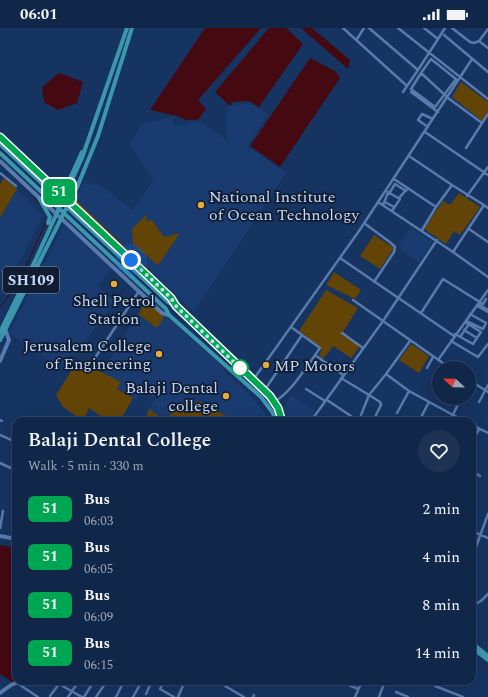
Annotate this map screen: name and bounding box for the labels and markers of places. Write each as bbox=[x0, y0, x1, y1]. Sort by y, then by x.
place label: National Institute of Ocean Technology bbox=[209, 185, 360, 227]
marker: National Institute of Ocean Technology bbox=[196, 200, 206, 210]
marker: Shell Petrol Station bbox=[109, 279, 119, 289]
place label: Shell Petrol Station bbox=[73, 289, 155, 331]
place label: Jerusalem College of Engineering bbox=[23, 334, 151, 376]
marker: Jerusalem College of Engineering bbox=[154, 349, 164, 359]
place label: MP Motors bbox=[274, 354, 355, 378]
unlabelled marker bbox=[231, 359, 249, 377]
marker: MP Motors bbox=[261, 360, 271, 370]
place label: Balaji Dental college bbox=[126, 376, 218, 418]
marker: Balaji Dental college bbox=[221, 391, 231, 401]

